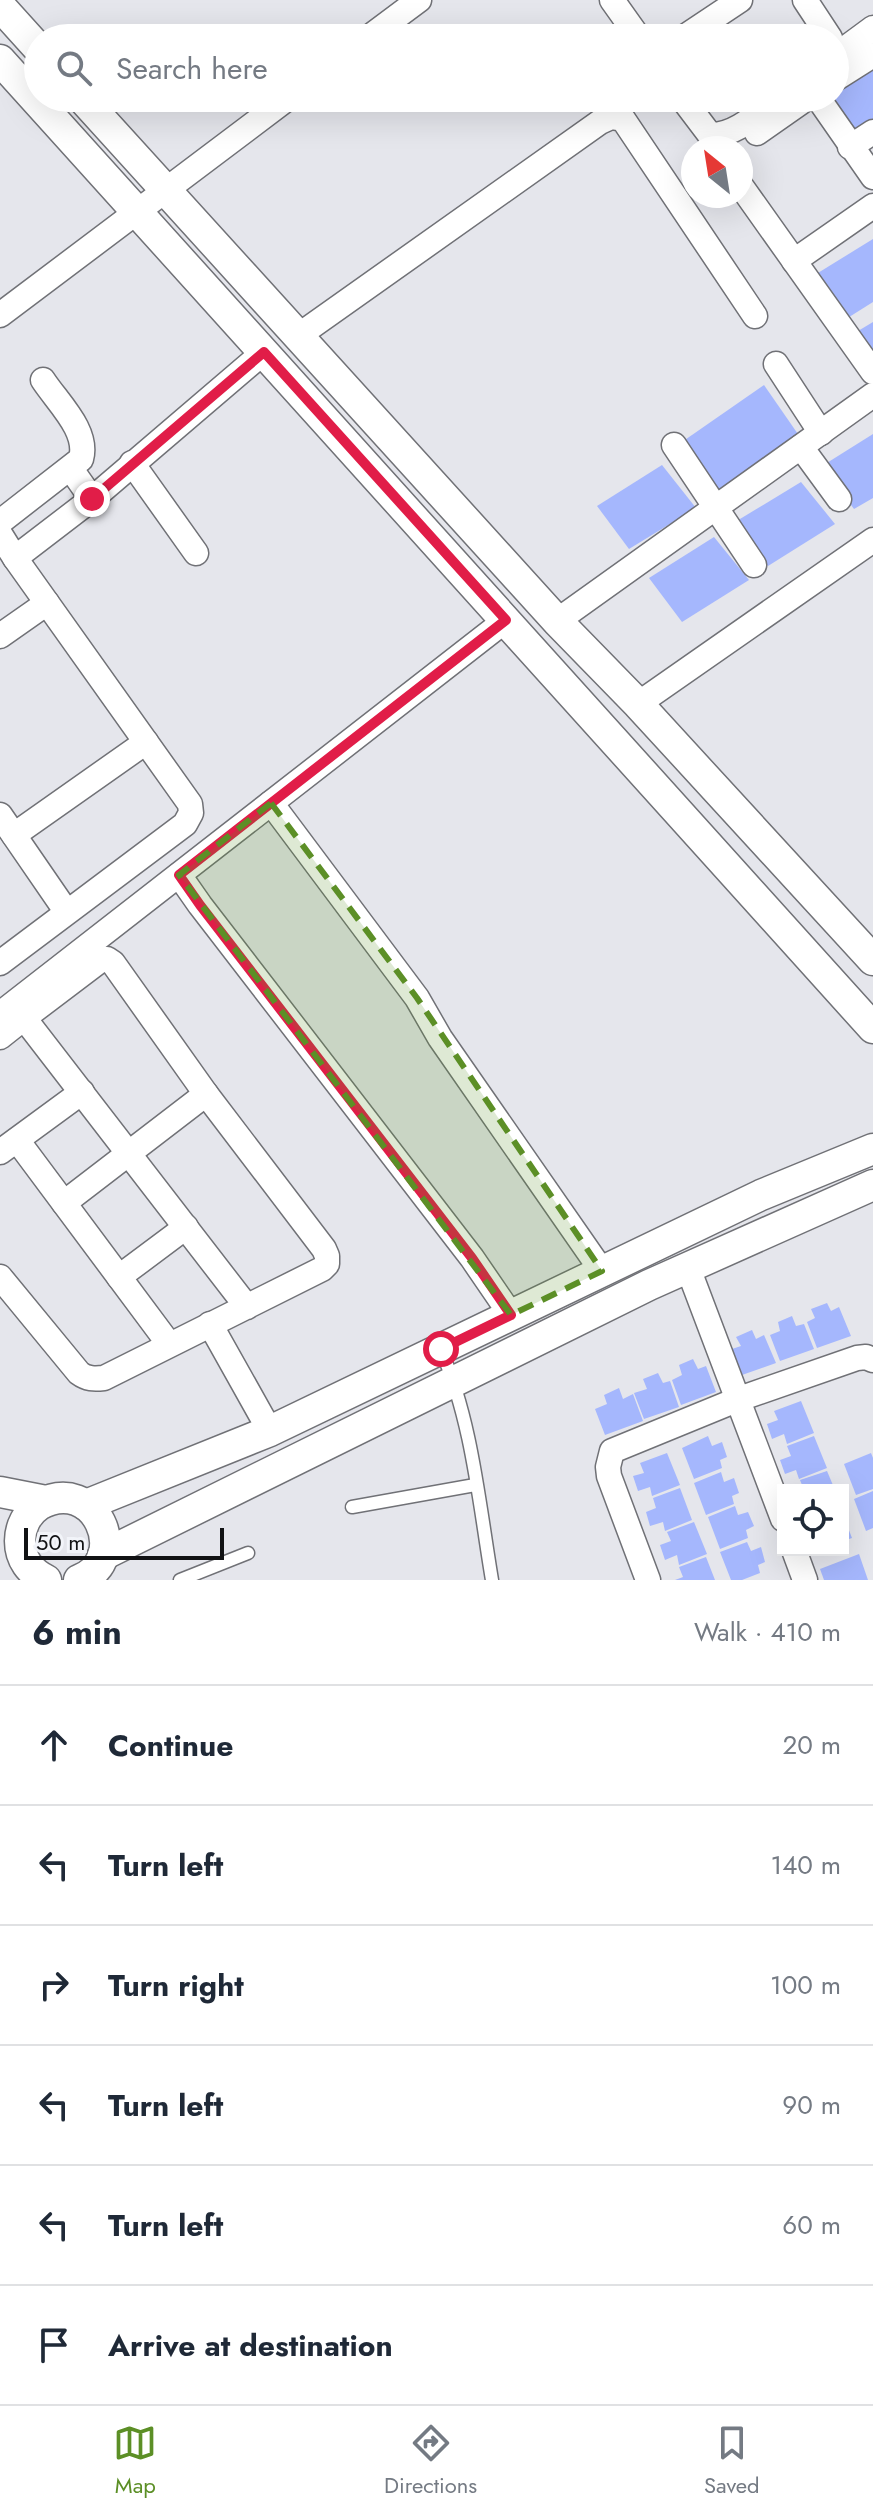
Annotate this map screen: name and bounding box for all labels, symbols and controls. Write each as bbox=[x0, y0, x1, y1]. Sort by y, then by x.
search box bbox=[24, 24, 849, 112]
icon: search bbox=[52, 46, 96, 90]
text: Search here bbox=[116, 47, 268, 90]
north arrow bbox=[681, 136, 753, 208]
route end bbox=[74, 481, 110, 517]
route start bbox=[423, 1331, 459, 1367]
map controls bbox=[777, 1484, 849, 1556]
button: locate bbox=[777, 1484, 849, 1556]
scale bar bbox=[24, 1524, 224, 1560]
text: 50 m bbox=[36, 1526, 85, 1558]
text: 6 min bbox=[32, 1608, 122, 1657]
text: Walk · 410 m bbox=[694, 1613, 841, 1651]
icon: ahead bbox=[32, 1723, 76, 1767]
text: Continue bbox=[108, 1724, 234, 1767]
text: 20 m bbox=[783, 1726, 841, 1764]
icon: left bbox=[32, 1843, 76, 1887]
text: Turn left bbox=[108, 1844, 223, 1887]
text: 140 m bbox=[770, 1846, 841, 1884]
icon: right bbox=[32, 1963, 76, 2007]
text: Turn right bbox=[108, 1964, 244, 2007]
text: 100 m bbox=[770, 1966, 841, 2004]
icon: left bbox=[32, 2083, 76, 2127]
text: Turn left bbox=[108, 2084, 223, 2127]
text: 90 m bbox=[782, 2086, 841, 2124]
icon: left bbox=[32, 2203, 76, 2247]
text: Turn left bbox=[108, 2204, 223, 2247]
text: 60 m bbox=[782, 2206, 841, 2244]
icon: arrive bbox=[32, 2323, 76, 2367]
text: Arrive at destination bbox=[108, 2324, 393, 2367]
tab: Map bbox=[113, 2421, 157, 2501]
tab: Directions bbox=[384, 2421, 477, 2501]
tab: Saved bbox=[704, 2421, 760, 2501]

